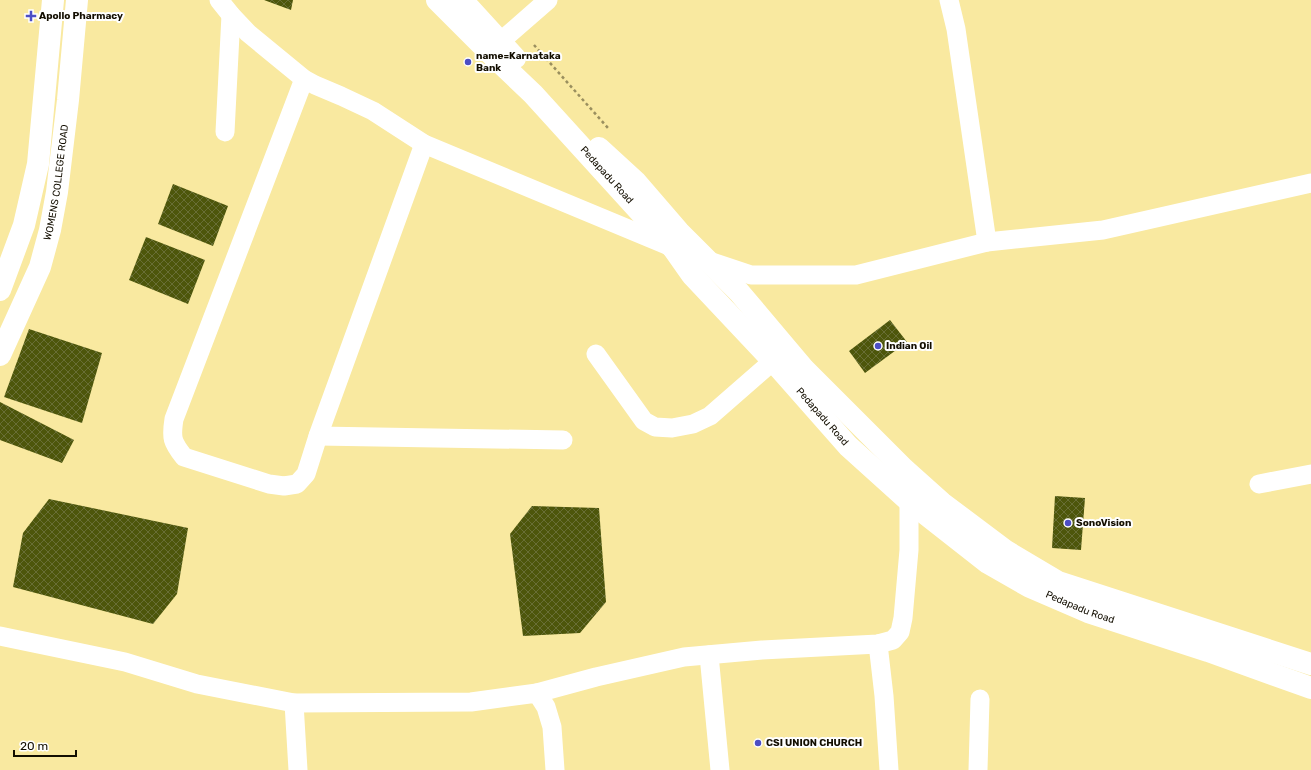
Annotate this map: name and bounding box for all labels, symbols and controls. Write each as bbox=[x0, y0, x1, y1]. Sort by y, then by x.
place label: Apollo Pharmacy bbox=[39, 10, 123, 22]
marker: Apollo Pharmacy bbox=[26, 11, 36, 21]
place label: name=Karnataka Bank bbox=[476, 50, 561, 74]
marker: name=Karnataka Bank bbox=[463, 57, 473, 67]
street label: WOMENS COLLEGE ROAD bbox=[41, 124, 71, 242]
street label: Pedapadu Road bbox=[578, 144, 636, 206]
place label: Indian Oil bbox=[886, 340, 932, 352]
marker: Indian Oil bbox=[873, 341, 883, 351]
street label: Pedapadu Road bbox=[794, 385, 851, 448]
place label: SonoVision bbox=[1076, 517, 1131, 529]
marker: SonoVision bbox=[1063, 518, 1073, 528]
street label: Pedapadu Road bbox=[1044, 588, 1116, 626]
scale bar bbox=[14, 732, 76, 758]
place label: CSI UNION CHURCH bbox=[766, 737, 862, 749]
marker: CSI UNION CHURCH bbox=[753, 738, 763, 748]
text: 20 m bbox=[20, 739, 48, 753]

